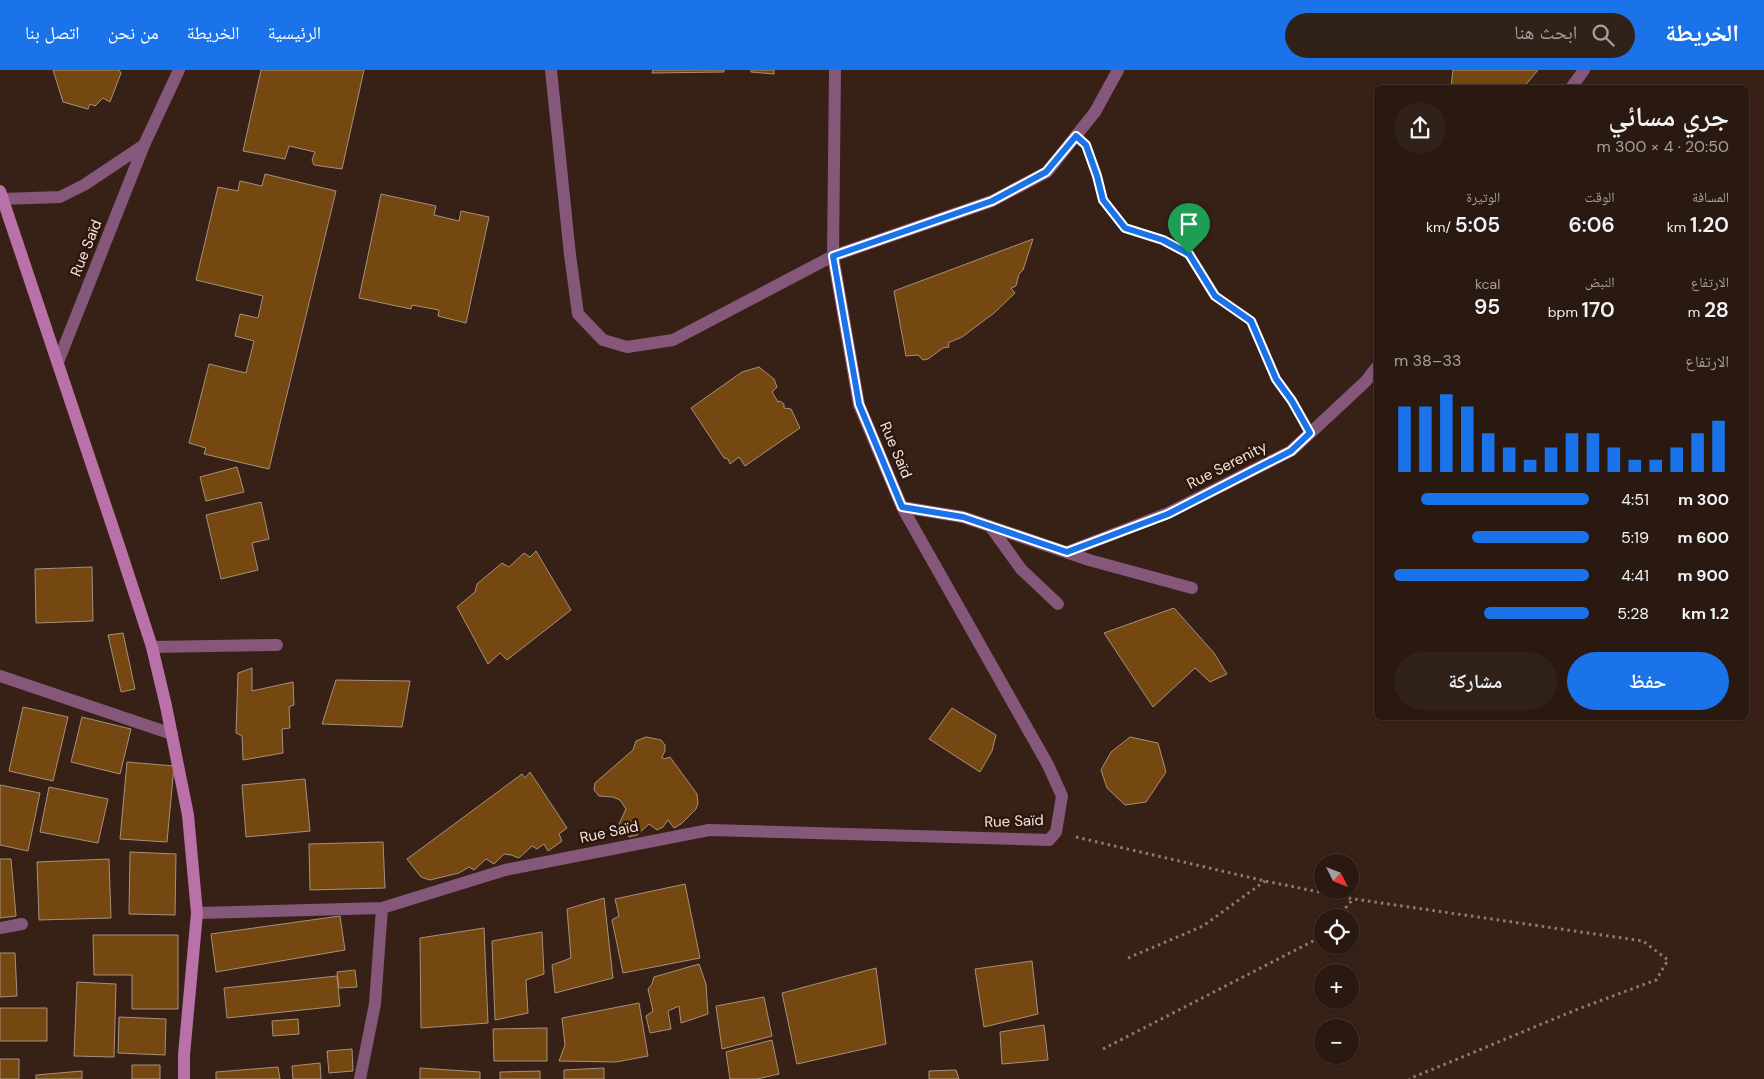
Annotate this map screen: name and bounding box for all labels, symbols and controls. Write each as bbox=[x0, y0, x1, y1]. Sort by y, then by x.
search box bbox=[1285, 13, 1635, 58]
text: الخريطة bbox=[1665, 17, 1739, 48]
text: ابحث هنا bbox=[1514, 20, 1577, 45]
text: اتصل بنا bbox=[25, 21, 80, 45]
text: من نحن bbox=[108, 21, 159, 45]
text: الخريطة bbox=[187, 21, 240, 45]
text: الرئيسية bbox=[268, 21, 321, 45]
icon: search bbox=[1589, 21, 1617, 49]
text: جري مسائي bbox=[1608, 98, 1729, 135]
button: share bbox=[1394, 102, 1446, 154]
text: 20:50 · 4 × 300 m bbox=[1596, 136, 1729, 157]
text: الوتيرة bbox=[1466, 188, 1500, 206]
text: الوقت bbox=[1585, 188, 1615, 206]
text: المسافة bbox=[1692, 188, 1729, 206]
pin bbox=[1168, 203, 1210, 254]
icon: arrive bbox=[1175, 210, 1203, 238]
text: 5:05 bbox=[1455, 211, 1500, 239]
text: 6:06 bbox=[1568, 211, 1615, 239]
text: 1.20 bbox=[1690, 211, 1729, 239]
street label: Rue Saïd bbox=[66, 217, 106, 279]
text: /km bbox=[1426, 218, 1455, 236]
text: km bbox=[1667, 218, 1690, 236]
text: النبض bbox=[1585, 273, 1615, 291]
text: الارتفاع bbox=[1691, 273, 1729, 291]
text: kcal bbox=[1475, 275, 1500, 293]
text: 95 bbox=[1474, 293, 1500, 321]
text: 170 bbox=[1582, 296, 1615, 324]
text: 28 bbox=[1704, 296, 1729, 324]
text: bpm bbox=[1548, 303, 1582, 321]
text: m bbox=[1688, 303, 1704, 321]
text: 33–38 m bbox=[1394, 350, 1461, 371]
text: الارتفاع bbox=[1685, 351, 1729, 372]
street label: Rue Saïd bbox=[875, 419, 917, 481]
street label: Rue Serenity bbox=[1183, 436, 1271, 494]
text: 4:51 bbox=[1621, 489, 1649, 510]
text: 300 m bbox=[1678, 489, 1729, 510]
text: 5:19 bbox=[1621, 527, 1649, 548]
text: 600 m bbox=[1677, 527, 1729, 548]
text: 4:41 bbox=[1621, 565, 1649, 586]
text: 900 m bbox=[1677, 565, 1729, 586]
text: 5:28 bbox=[1617, 603, 1649, 624]
text: 1.2 km bbox=[1682, 603, 1729, 624]
button: مشاركة bbox=[1394, 652, 1557, 710]
button: حفظ bbox=[1567, 652, 1729, 710]
street label: Rue Saïd bbox=[984, 810, 1044, 832]
street label: Rue Saïd bbox=[578, 816, 640, 848]
north arrow bbox=[1314, 854, 1359, 899]
map controls bbox=[1314, 854, 1359, 1064]
button: locate bbox=[1314, 909, 1359, 954]
button: + bbox=[1314, 964, 1359, 1009]
button: − bbox=[1314, 1019, 1359, 1064]

